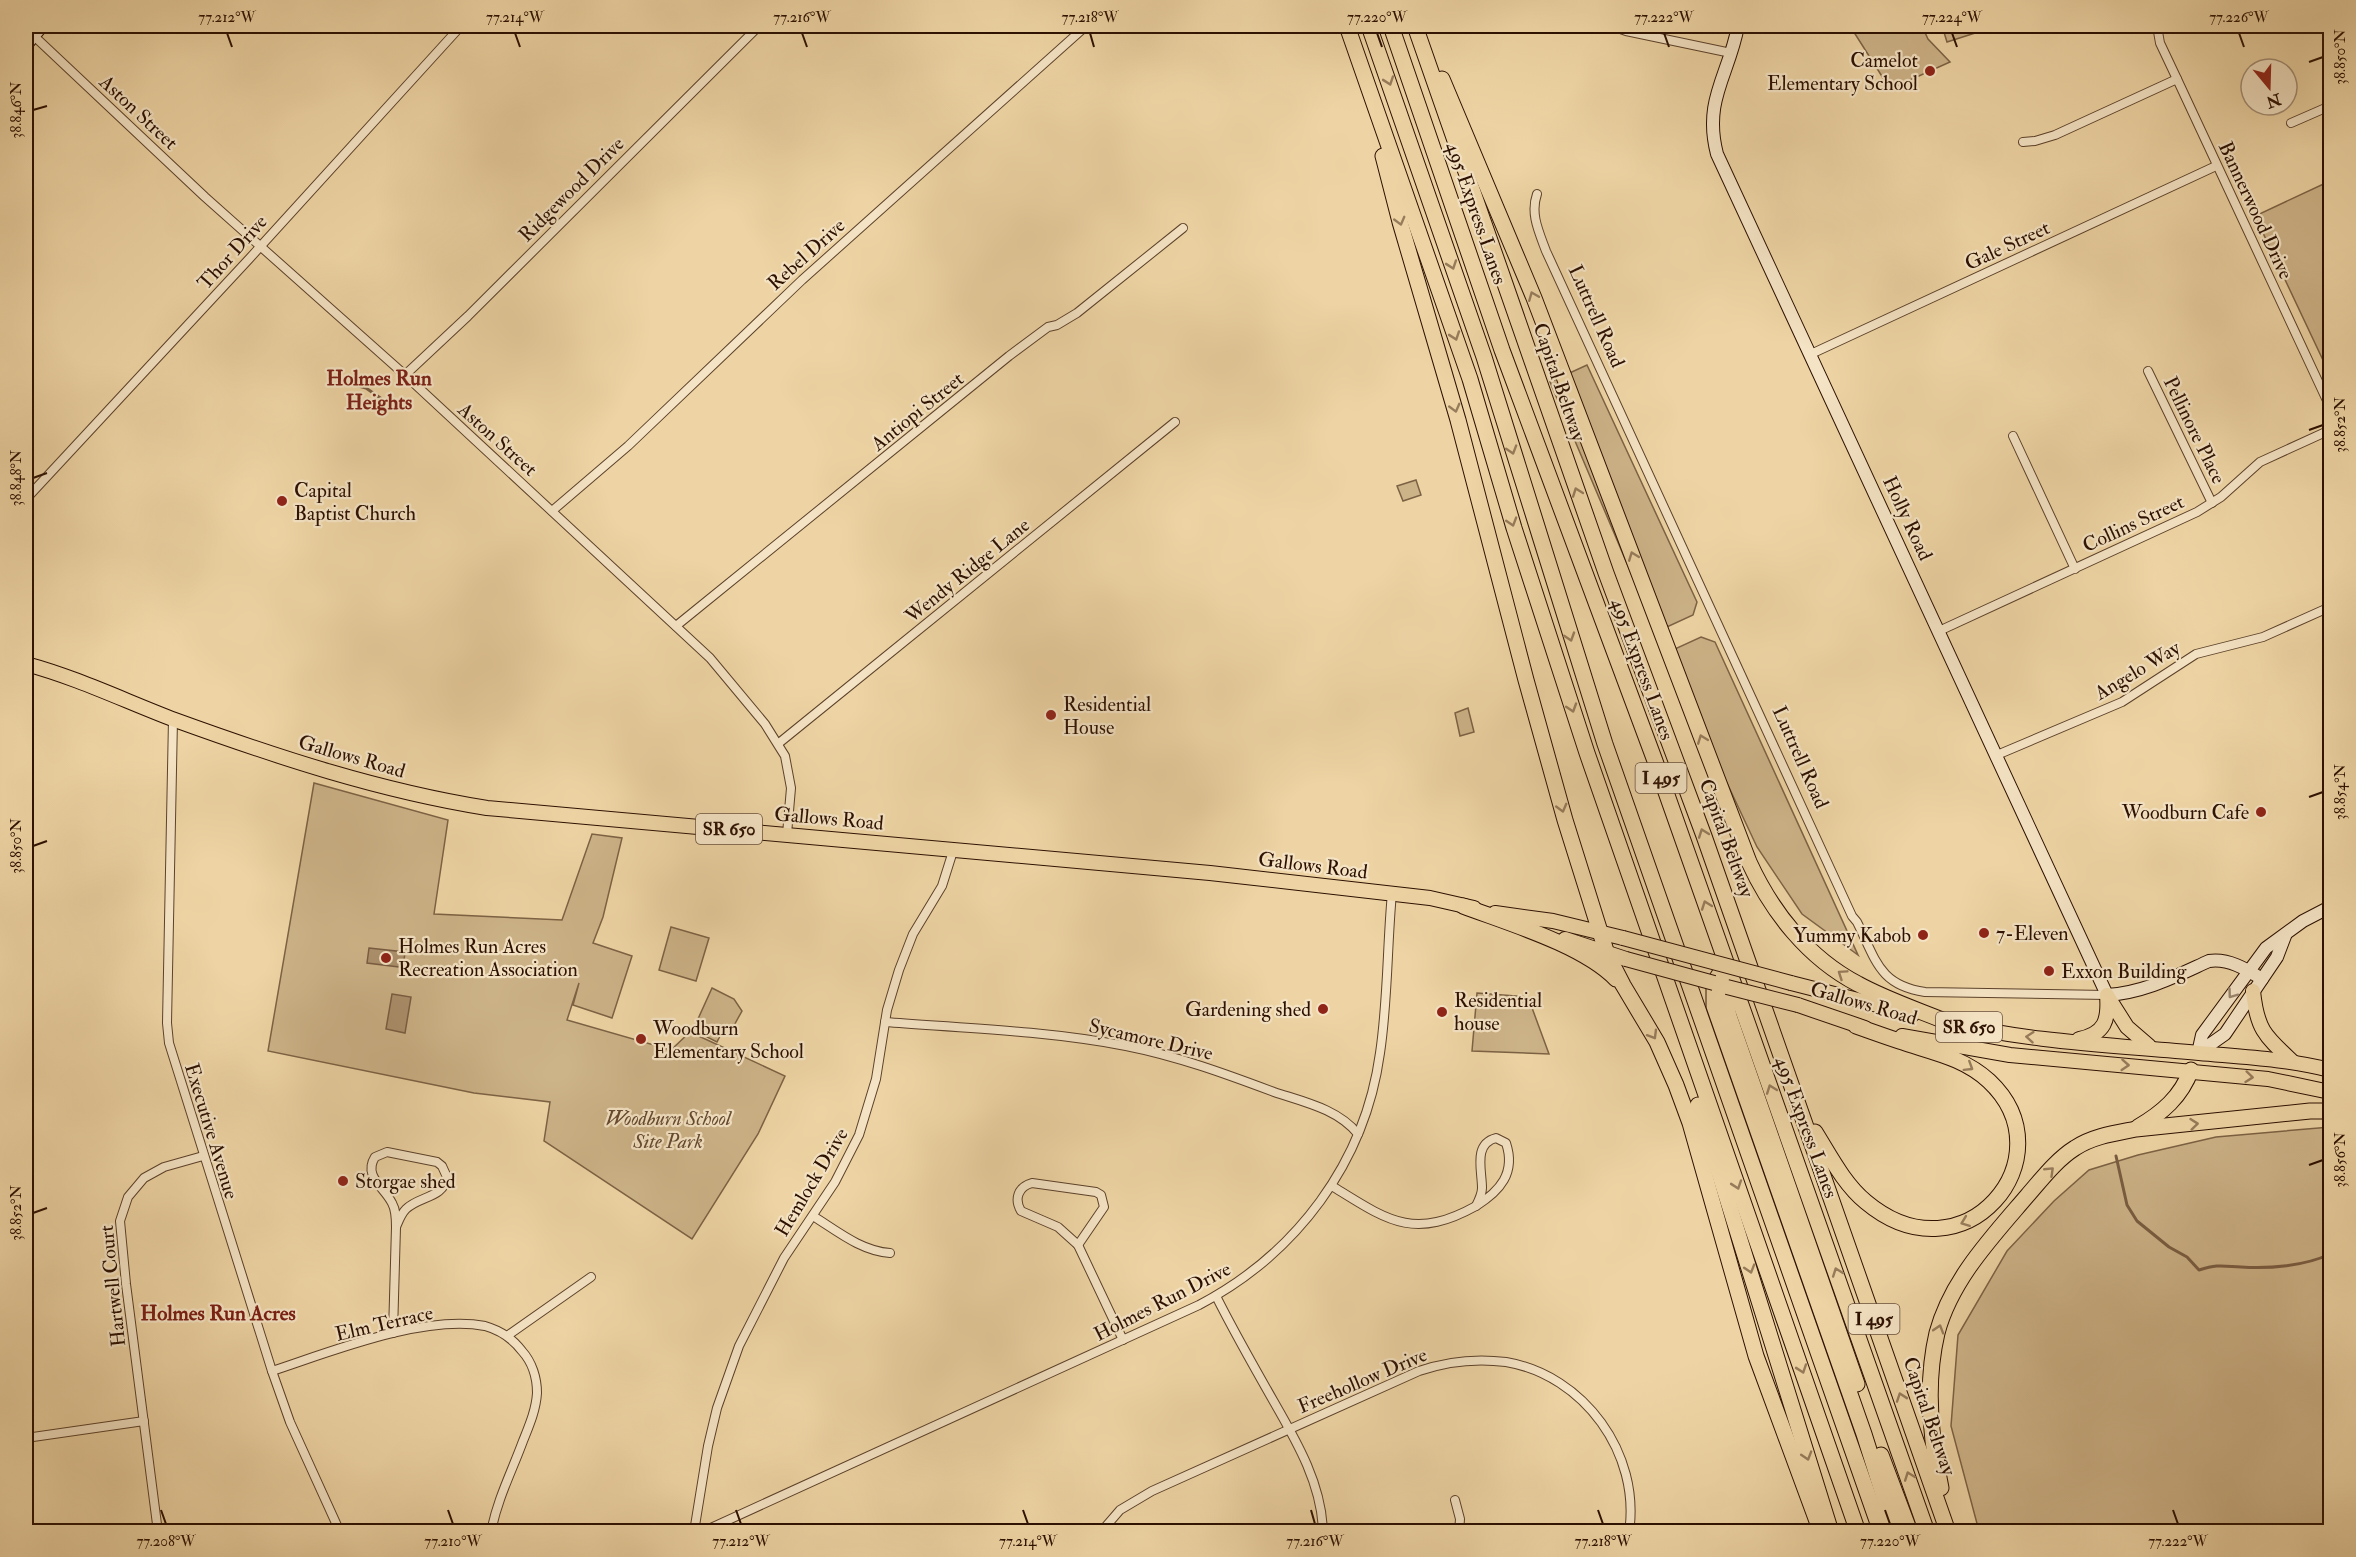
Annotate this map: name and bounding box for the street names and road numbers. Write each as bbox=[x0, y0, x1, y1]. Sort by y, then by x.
street label: Aston Street bbox=[93, 69, 184, 155]
street label: Ridgewood Drive bbox=[513, 131, 629, 247]
street label: Bannerwood Drive bbox=[2213, 137, 2298, 283]
street label: 495 Express Lanes bbox=[1439, 139, 1513, 288]
street label: Thor Drive bbox=[192, 210, 273, 295]
street label: Rebel Drive bbox=[762, 213, 850, 296]
street label: Gale Street bbox=[1961, 215, 2054, 276]
street label: Luttrell Road bbox=[1563, 261, 1630, 372]
street label: Capital Beltway bbox=[1527, 319, 1592, 446]
street label: Antiopi Street bbox=[865, 366, 970, 458]
street label: Pellinore Place bbox=[2158, 372, 2231, 488]
street label: Aston Street bbox=[452, 397, 543, 482]
street label: Holly Road bbox=[1877, 472, 1938, 565]
street label: Collins Street bbox=[2078, 489, 2189, 558]
street label: Wendy Ridge Lane bbox=[899, 512, 1035, 629]
street label: 495 Express Lanes bbox=[1604, 595, 1680, 744]
street label: Angelo Way bbox=[2089, 635, 2186, 706]
street label: Luttrell Road bbox=[1767, 702, 1834, 813]
street label: Gallows Road bbox=[296, 729, 408, 784]
road number: I 495 bbox=[1636, 763, 1686, 793]
street label: Capital Beltway bbox=[1693, 776, 1760, 902]
street label: Gallows Road bbox=[773, 801, 885, 836]
road number: SR 650 bbox=[696, 814, 762, 844]
street label: Gallows Road bbox=[1257, 846, 1369, 885]
street label: Gallows Road bbox=[1808, 976, 1920, 1031]
road number: SR 650 bbox=[1936, 1012, 2002, 1042]
street label: Sycamore Drive bbox=[1086, 1013, 1215, 1066]
street label: 495 Express Lanes bbox=[1768, 1053, 1844, 1202]
street label: Executive Avenue bbox=[179, 1060, 244, 1202]
street label: Hemlock Drive bbox=[769, 1123, 854, 1241]
street label: Hartwell Court bbox=[94, 1223, 131, 1348]
street label: Holmes Run Drive bbox=[1090, 1256, 1235, 1347]
street label: Elm Terrace bbox=[333, 1300, 435, 1347]
road number: I 495 bbox=[1848, 1304, 1900, 1334]
street label: Freehollow Drive bbox=[1294, 1342, 1431, 1419]
street label: Capital Beltway bbox=[1897, 1353, 1962, 1480]

